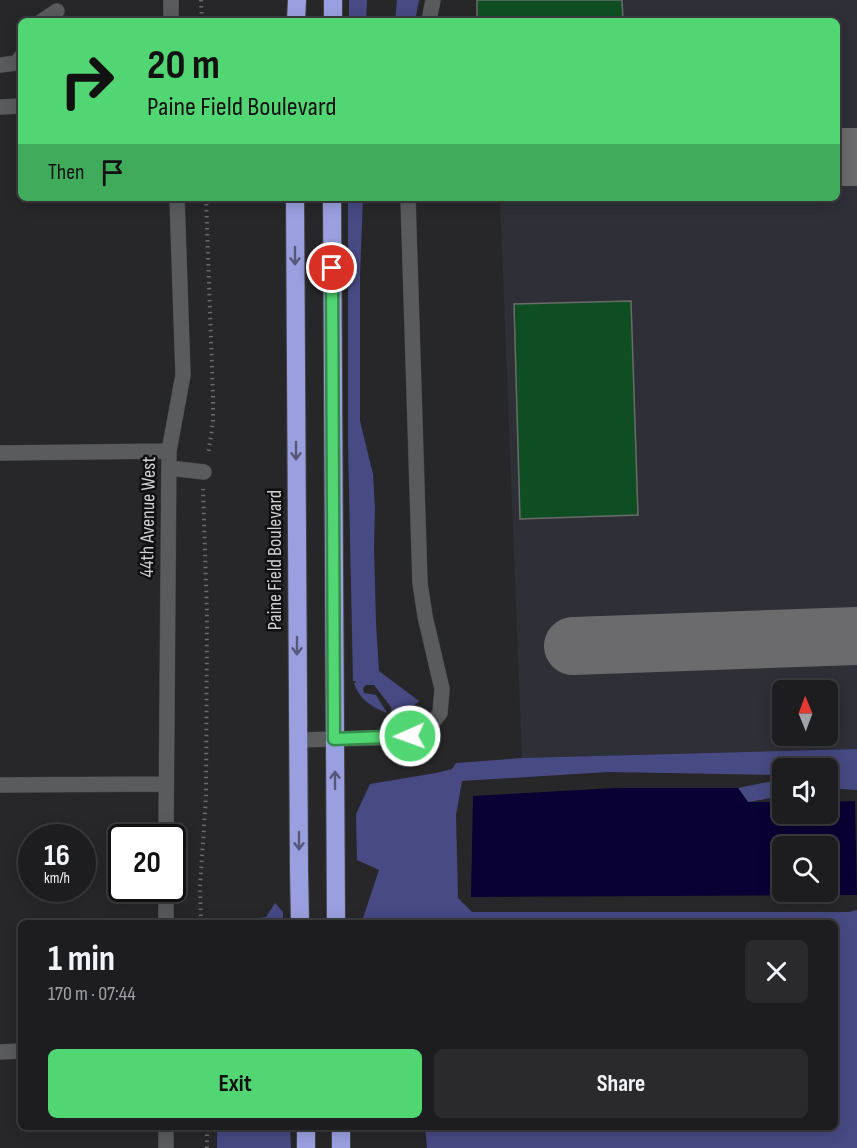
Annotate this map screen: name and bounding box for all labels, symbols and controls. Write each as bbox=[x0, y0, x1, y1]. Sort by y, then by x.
text: 20 m bbox=[147, 40, 220, 91]
icon: right bbox=[48, 42, 126, 120]
text: Paine Field Boulevard bbox=[147, 91, 336, 123]
icon: arrive bbox=[96, 156, 129, 189]
text: Then bbox=[48, 159, 84, 186]
pin bbox=[306, 242, 357, 293]
one-way arrow bbox=[289, 246, 301, 266]
icon: arrive bbox=[315, 251, 348, 284]
one-way arrow bbox=[291, 441, 302, 461]
street label: 44th Avenue West bbox=[135, 456, 161, 578]
street label: Paine Field Boulevard bbox=[263, 490, 287, 630]
one-way arrow bbox=[292, 636, 303, 656]
north arrow bbox=[772, 680, 838, 746]
map controls bbox=[772, 680, 838, 902]
position arrow bbox=[378, 704, 442, 768]
button: sound bbox=[772, 758, 838, 824]
one-way arrow bbox=[329, 771, 341, 791]
speed limit sign: 20 bbox=[108, 824, 186, 902]
one-way arrow bbox=[293, 831, 305, 851]
button: search bbox=[772, 836, 838, 902]
text: 16 bbox=[44, 838, 70, 874]
text: km/h bbox=[44, 869, 70, 888]
text: 1 min bbox=[48, 938, 115, 981]
button: close bbox=[745, 940, 808, 1003]
text: 170 m · 07:44 bbox=[48, 982, 136, 1006]
button: Exit bbox=[48, 1049, 422, 1118]
button: Share bbox=[434, 1049, 808, 1118]

